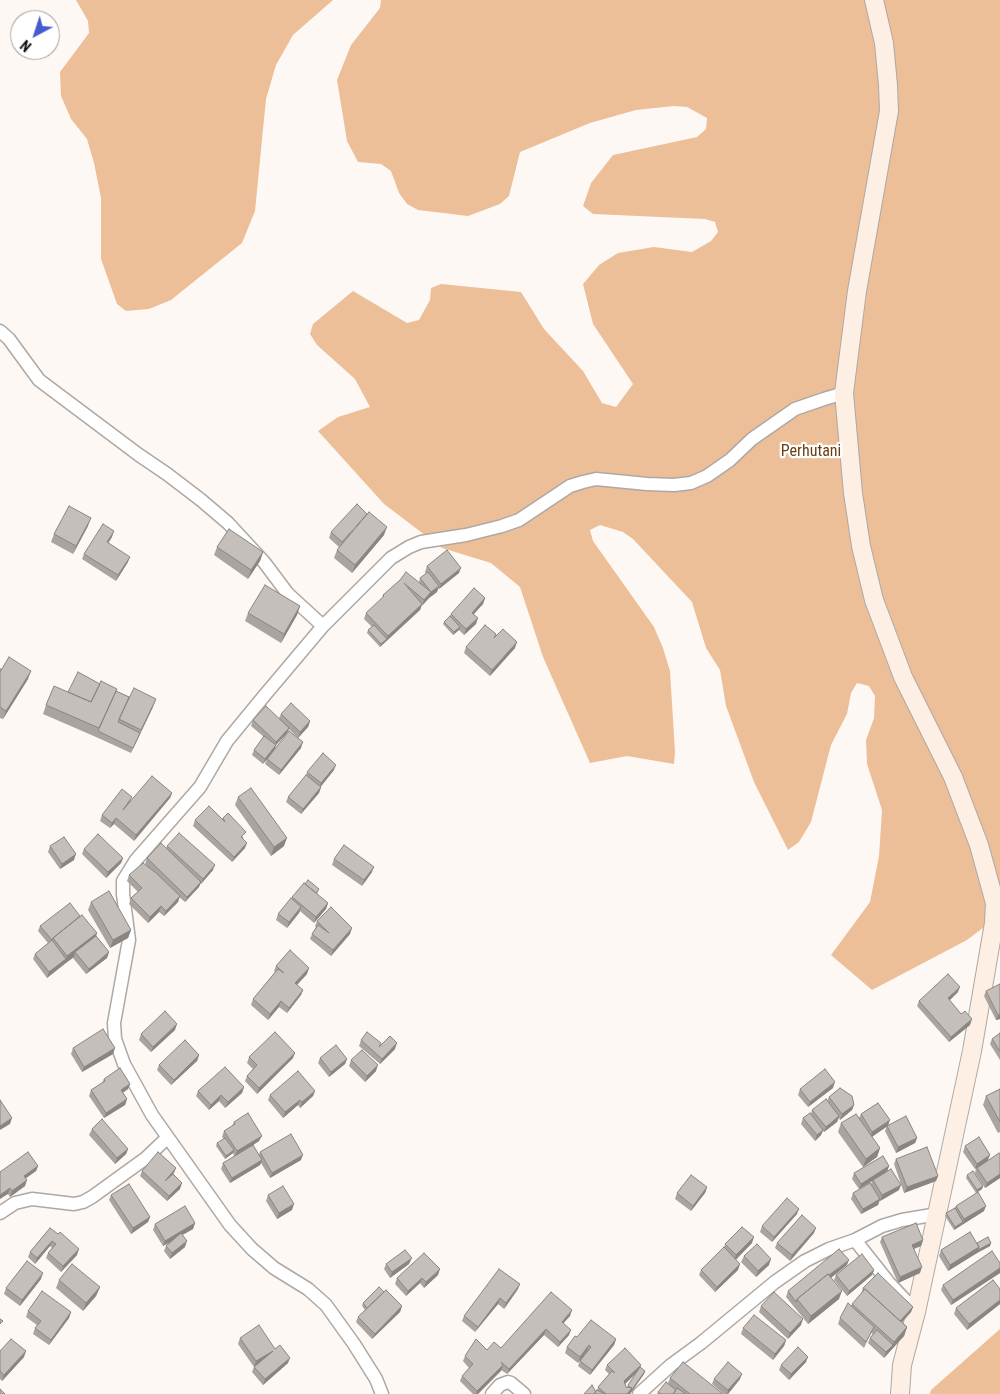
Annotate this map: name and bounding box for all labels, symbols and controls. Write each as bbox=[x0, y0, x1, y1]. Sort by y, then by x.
north arrow bbox=[10, 10, 60, 60]
text: N bbox=[18, 37, 34, 55]
park label: Perhutani bbox=[781, 442, 841, 462]

